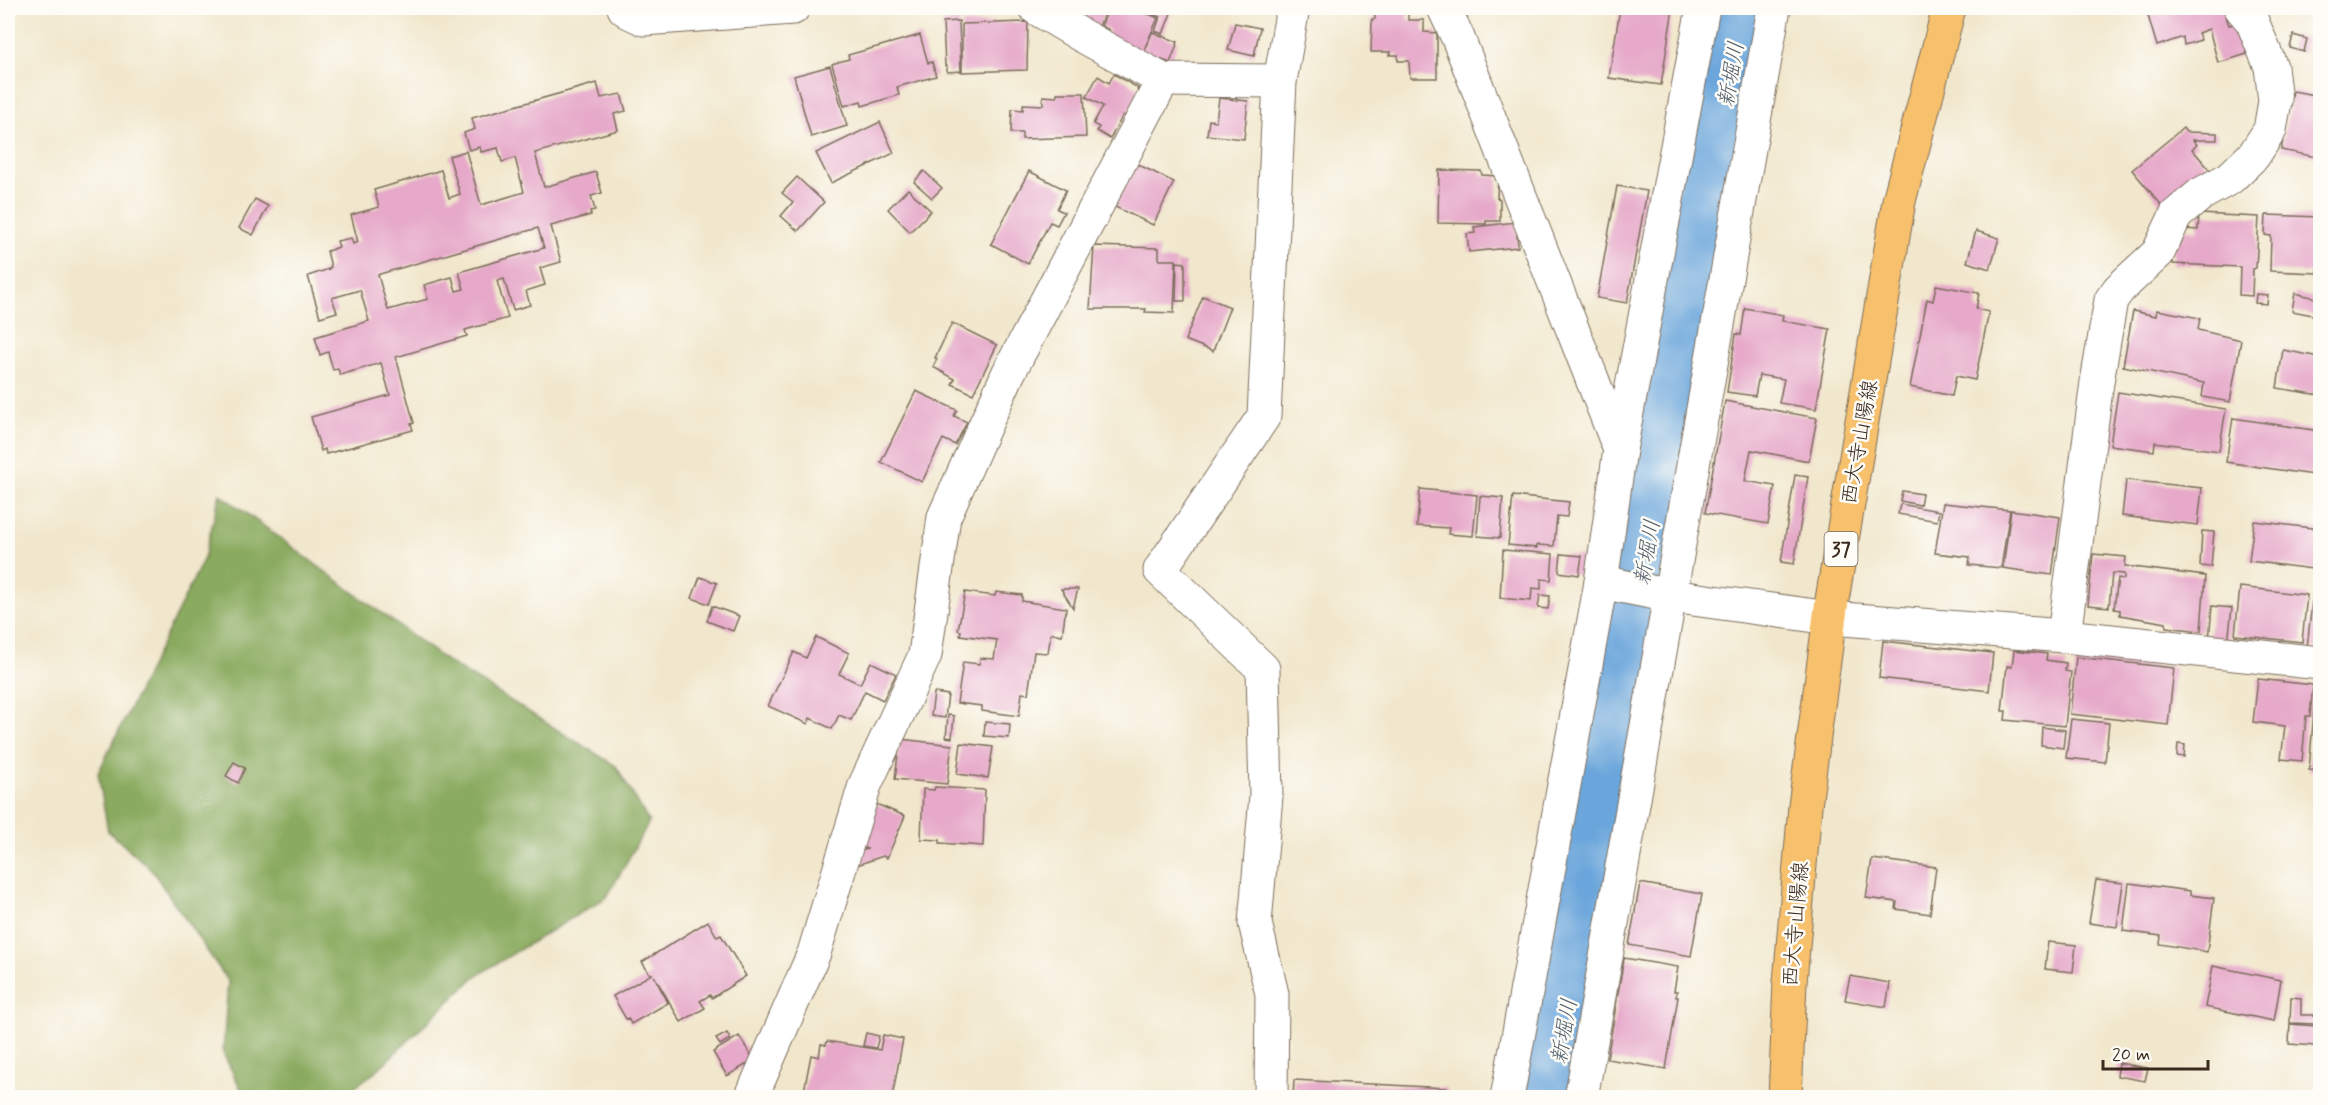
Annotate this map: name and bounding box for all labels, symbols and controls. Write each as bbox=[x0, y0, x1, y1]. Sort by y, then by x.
water label: 新堀川 bbox=[1712, 39, 1751, 109]
street label: 西大寺山陽線 bbox=[1835, 378, 1885, 507]
water label: 新堀川 bbox=[1628, 517, 1667, 587]
road number: 37 bbox=[1824, 532, 1858, 566]
street label: 西大寺山陽線 bbox=[1777, 860, 1815, 988]
water label: 新堀川 bbox=[1545, 996, 1584, 1066]
scale bar bbox=[2103, 1033, 2208, 1071]
text: 20 m bbox=[2112, 1043, 2150, 1067]

